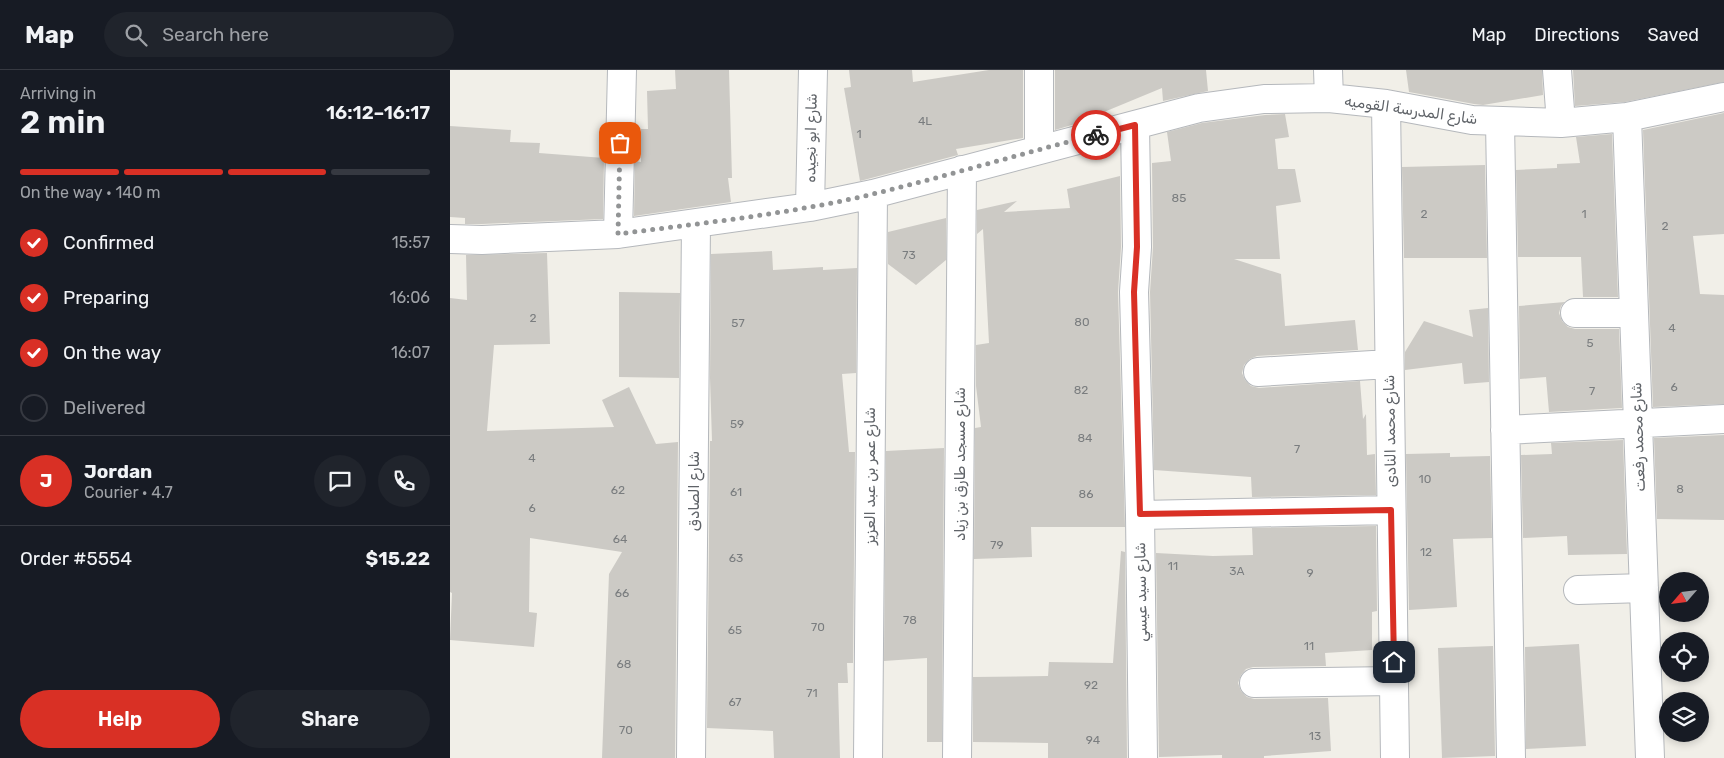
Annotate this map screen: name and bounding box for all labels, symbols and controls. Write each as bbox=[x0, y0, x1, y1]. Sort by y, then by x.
search box bbox=[104, 12, 454, 57]
text: Map bbox=[25, 21, 74, 49]
icon: search bbox=[122, 21, 150, 49]
text: Search here bbox=[162, 23, 269, 46]
text: Map bbox=[1471, 24, 1506, 46]
text: Directions bbox=[1534, 24, 1620, 46]
text: Saved bbox=[1648, 24, 1699, 46]
text: Arriving in bbox=[20, 84, 96, 103]
street label: شارع المدرسة القوميه bbox=[1343, 92, 1479, 130]
street label: شارع ابو نجيده bbox=[801, 93, 823, 183]
text: 16:12–16:17 bbox=[326, 101, 430, 124]
text: 2 min bbox=[20, 103, 105, 141]
courier bbox=[1071, 110, 1121, 160]
house number: 4L bbox=[918, 114, 932, 128]
icon: bike bbox=[1082, 121, 1110, 149]
pin bbox=[599, 122, 641, 164]
house number: 1 bbox=[856, 127, 862, 141]
icon: bag bbox=[606, 129, 634, 157]
text: On the way · 140 m bbox=[20, 183, 160, 202]
house number: 85 bbox=[1172, 191, 1186, 205]
house number: 2 bbox=[1420, 207, 1428, 221]
house number: 1 bbox=[1581, 207, 1587, 221]
house number: 2 bbox=[1661, 219, 1669, 233]
icon: check bbox=[20, 229, 48, 257]
text: Confirmed bbox=[63, 231, 154, 254]
text: 15:57 bbox=[392, 233, 430, 252]
house number: 73 bbox=[902, 248, 916, 262]
icon: check bbox=[20, 284, 48, 312]
text: Preparing bbox=[63, 286, 149, 309]
text: 16:06 bbox=[390, 288, 430, 307]
house number: 2 bbox=[529, 311, 537, 325]
house number: 80 bbox=[1074, 315, 1090, 329]
house number: 57 bbox=[731, 316, 745, 330]
house number: 4 bbox=[1668, 321, 1676, 335]
house number: 5 bbox=[1586, 336, 1594, 350]
icon: check bbox=[20, 339, 48, 367]
text: On the way bbox=[63, 341, 161, 364]
text: 16:07 bbox=[391, 343, 430, 362]
street label: شارع محمد النادى bbox=[1380, 374, 1402, 488]
house number: 6 bbox=[1670, 380, 1678, 394]
street label: شارع محمد رفعت bbox=[1627, 382, 1651, 492]
house number: 82 bbox=[1074, 383, 1088, 397]
house number: 7 bbox=[1589, 384, 1595, 398]
street label: شارع مسجد طارق بن زياد bbox=[951, 387, 971, 541]
text: Delivered bbox=[63, 396, 146, 419]
street label: شارع عمر بن عبد العزيز bbox=[861, 407, 881, 546]
house number: 59 bbox=[730, 417, 744, 431]
house number: 84 bbox=[1077, 431, 1093, 445]
house number: 7 bbox=[1294, 442, 1300, 456]
house number: 4 bbox=[528, 451, 536, 465]
street label: شارع الصادق bbox=[685, 451, 705, 531]
button: chat bbox=[314, 455, 366, 507]
button: phone bbox=[378, 455, 430, 507]
text: Jordan bbox=[84, 460, 152, 483]
text: J bbox=[40, 469, 52, 492]
house number: 10 bbox=[1419, 472, 1431, 486]
house number: 8 bbox=[1676, 482, 1684, 496]
text: Courier · 4.7 bbox=[84, 483, 173, 502]
house number: 62 bbox=[611, 483, 625, 497]
house number: 61 bbox=[730, 485, 742, 499]
house number: 86 bbox=[1079, 487, 1093, 501]
house number: 6 bbox=[528, 501, 536, 515]
house number: 64 bbox=[613, 532, 628, 546]
house number: 79 bbox=[990, 538, 1004, 552]
street label: شارع سيد عيسي bbox=[1131, 542, 1154, 642]
house number: 12 bbox=[1420, 545, 1432, 559]
text: Order #5554 bbox=[20, 547, 132, 570]
text: $15.22 bbox=[366, 547, 430, 570]
house number: 63 bbox=[729, 551, 743, 565]
house number: 11 bbox=[1168, 559, 1178, 573]
house number: 3A bbox=[1229, 564, 1245, 578]
house number: 9 bbox=[1306, 566, 1314, 580]
north arrow bbox=[1659, 572, 1709, 622]
map controls bbox=[1659, 572, 1709, 742]
house number: 66 bbox=[615, 586, 629, 600]
house number: 78 bbox=[903, 613, 917, 627]
house number: 70 bbox=[811, 620, 825, 634]
house number: 65 bbox=[728, 623, 742, 637]
button: locate bbox=[1659, 632, 1709, 682]
house number: 11 bbox=[1304, 639, 1314, 653]
pin bbox=[1373, 641, 1415, 683]
icon: home bbox=[1380, 648, 1408, 676]
house number: 68 bbox=[617, 657, 631, 671]
house number: 92 bbox=[1084, 678, 1098, 692]
house number: 71 bbox=[806, 686, 818, 700]
button: Help bbox=[20, 690, 220, 748]
button: Share bbox=[230, 690, 430, 748]
button: layers bbox=[1659, 692, 1709, 742]
house number: 67 bbox=[728, 695, 742, 709]
house number: 70 bbox=[619, 723, 633, 737]
house number: 13 bbox=[1309, 729, 1321, 743]
house number: 94 bbox=[1086, 733, 1101, 747]

